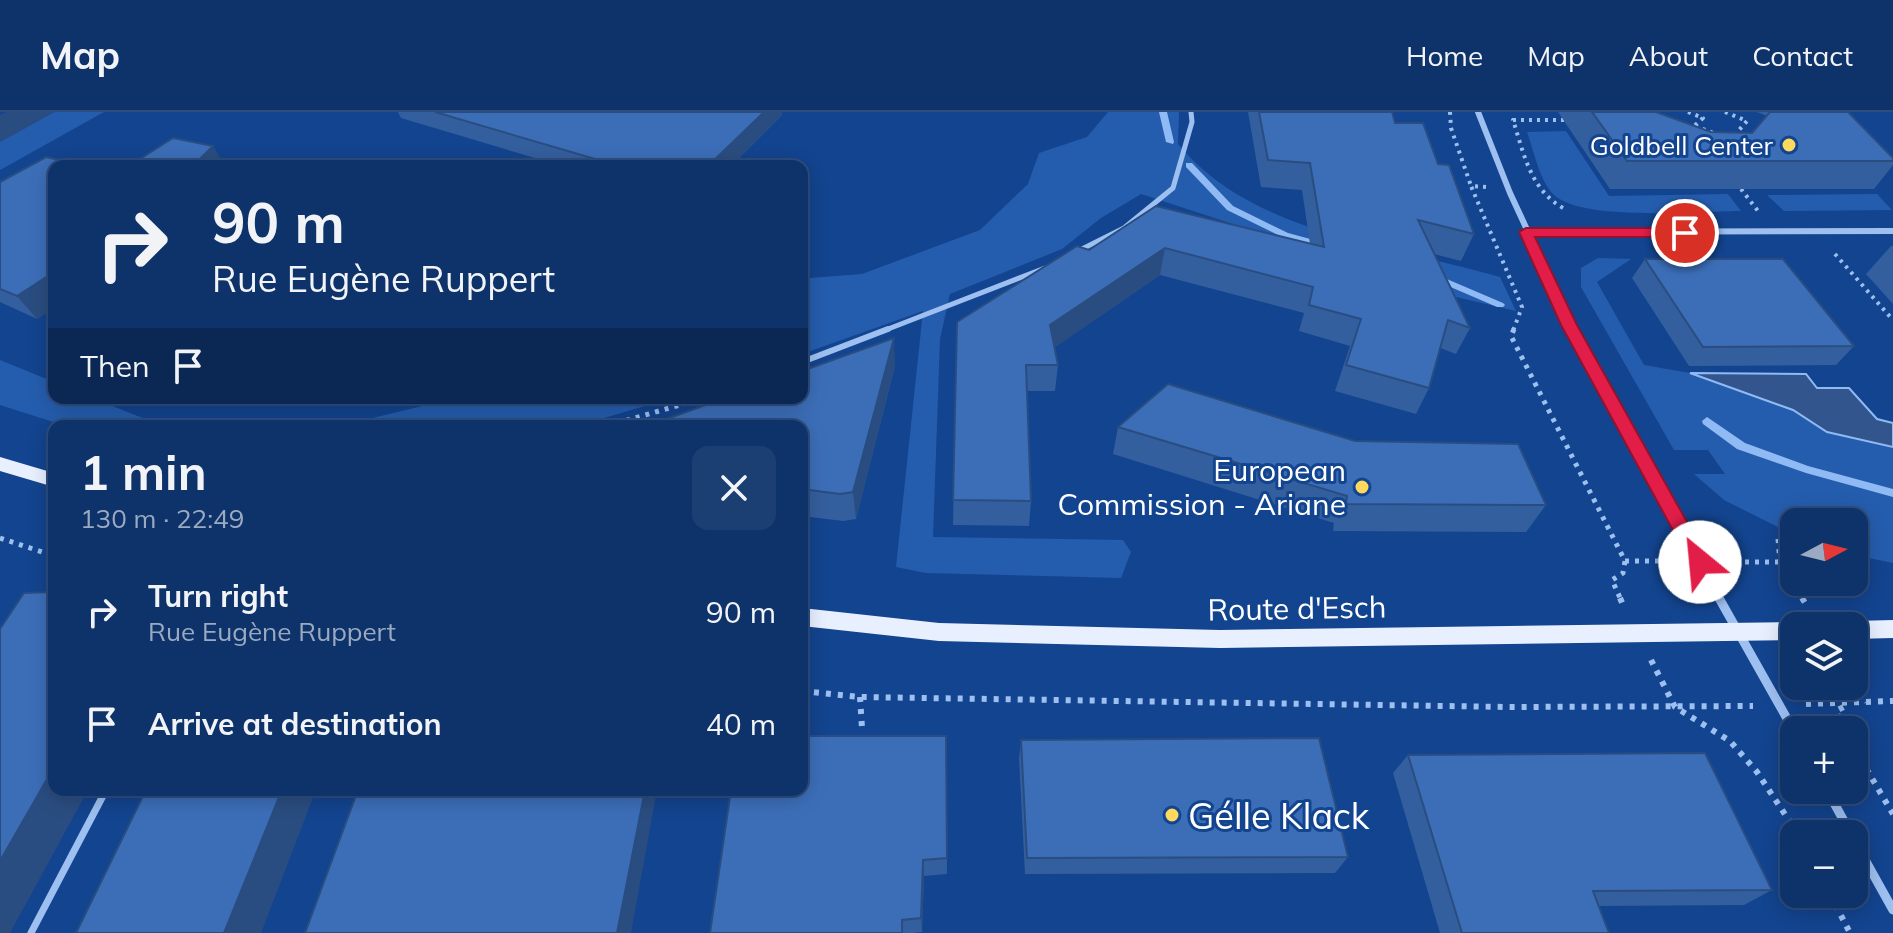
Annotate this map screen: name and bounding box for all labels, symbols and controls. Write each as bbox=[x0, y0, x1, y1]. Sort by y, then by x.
text: Map bbox=[40, 31, 120, 79]
text: Home bbox=[1406, 38, 1483, 73]
text: Map bbox=[1527, 38, 1585, 73]
text: About bbox=[1629, 38, 1708, 73]
text: Contact bbox=[1752, 38, 1853, 73]
place label: Goldbell Center bbox=[1590, 129, 1774, 162]
marker: Goldbell Center bbox=[1780, 136, 1798, 154]
text: 90 m bbox=[212, 187, 345, 257]
icon: right bbox=[80, 192, 184, 296]
pin bbox=[1651, 199, 1719, 267]
icon: arrive bbox=[1663, 211, 1707, 255]
text: Rue Eugène Ruppert bbox=[212, 256, 555, 301]
icon: arrive bbox=[166, 344, 210, 388]
text: Then bbox=[80, 347, 150, 385]
text: 1 min bbox=[80, 442, 207, 502]
button: close bbox=[692, 446, 776, 530]
place label: European Commission - Ariane bbox=[1057, 451, 1346, 523]
marker: European Commission - Ariane bbox=[1353, 478, 1371, 496]
text: 130 m · 22:49 bbox=[80, 502, 244, 535]
north arrow bbox=[1780, 508, 1868, 596]
map controls bbox=[1780, 508, 1868, 908]
position arrow bbox=[1658, 520, 1742, 604]
text: Turn right bbox=[148, 577, 288, 615]
street label: Route d'Esch bbox=[1207, 587, 1387, 629]
icon: right bbox=[80, 590, 124, 634]
text: 90 m bbox=[706, 593, 776, 631]
button: layers bbox=[1780, 612, 1868, 700]
text: Rue Eugène Ruppert bbox=[148, 615, 396, 648]
icon: arrive bbox=[80, 702, 124, 746]
text: Arrive at destination bbox=[148, 705, 442, 743]
text: 40 m bbox=[706, 705, 776, 743]
button: + bbox=[1780, 716, 1868, 804]
place label: Gélle Klack bbox=[1188, 793, 1370, 838]
marker: Gélle Klack bbox=[1163, 806, 1181, 824]
button: − bbox=[1780, 820, 1868, 908]

